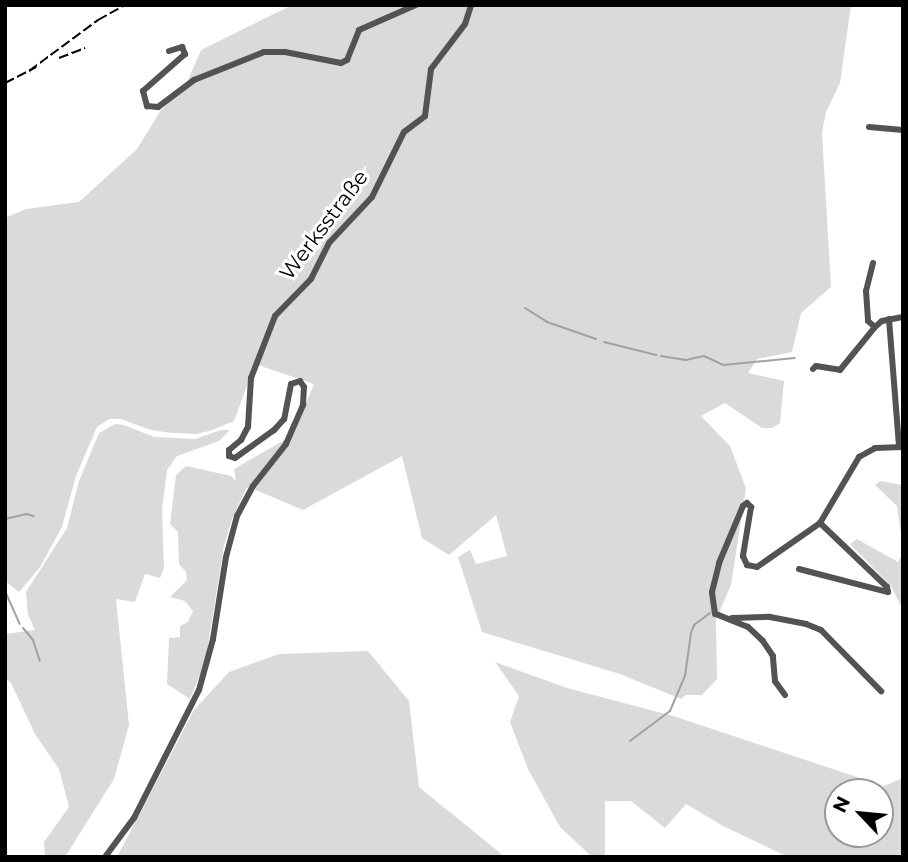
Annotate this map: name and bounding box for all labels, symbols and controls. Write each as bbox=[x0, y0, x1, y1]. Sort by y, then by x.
street label: Werksstraße bbox=[275, 165, 373, 285]
north arrow bbox=[824, 778, 894, 848]
text: N bbox=[828, 793, 855, 816]

